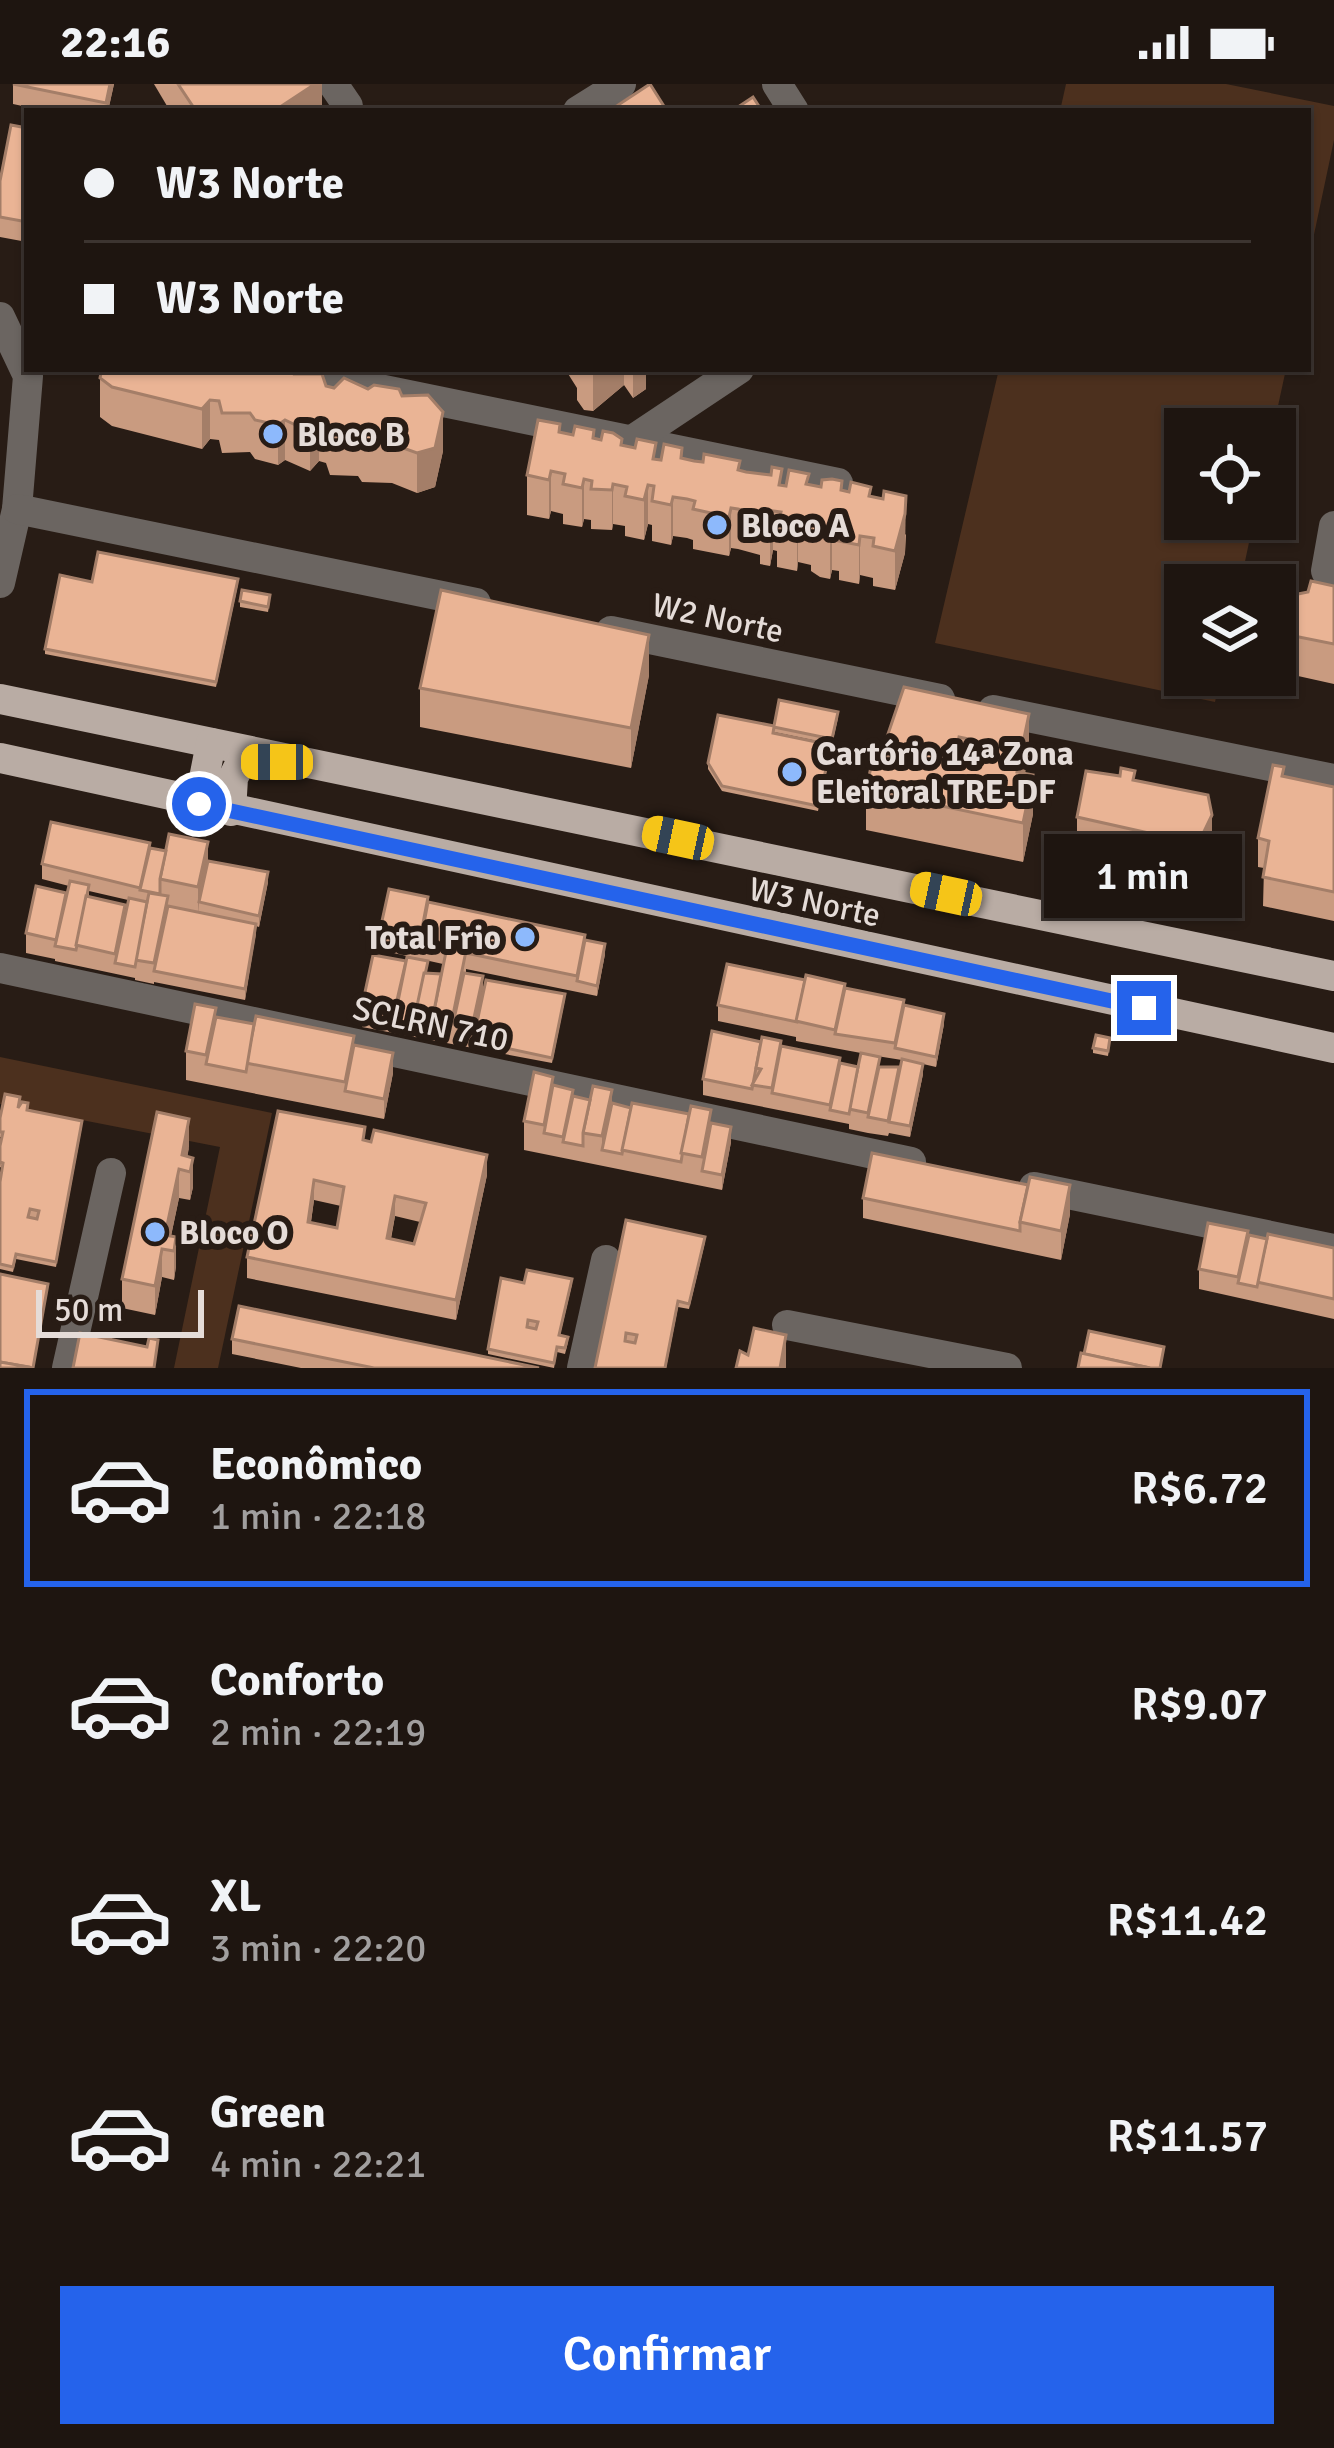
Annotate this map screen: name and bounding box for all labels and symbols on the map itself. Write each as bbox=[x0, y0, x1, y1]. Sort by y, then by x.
place label: Bloco B bbox=[297, 415, 405, 456]
marker: Bloco B bbox=[260, 421, 286, 447]
place label: Bloco A bbox=[741, 506, 849, 547]
marker: Bloco A bbox=[704, 512, 730, 538]
street label: W2 Norte bbox=[648, 585, 787, 652]
place label: Cartório 14ª Zona Eleitoral TRE-DF bbox=[816, 734, 1074, 813]
car bbox=[241, 744, 313, 780]
marker: Cartório 14ª Zona Eleitoral TRE-DF bbox=[779, 759, 805, 785]
route start bbox=[172, 777, 226, 831]
car bbox=[639, 813, 717, 863]
callout: 1 min bbox=[1045, 834, 1243, 918]
street label: W3 Norte bbox=[745, 869, 884, 936]
car bbox=[907, 869, 985, 919]
place label: Total Frio bbox=[365, 918, 501, 959]
marker: Total Frio bbox=[512, 924, 538, 950]
route end bbox=[1117, 981, 1171, 1035]
street label: SCLRN 710 bbox=[349, 988, 512, 1061]
place label: Bloco O bbox=[179, 1213, 288, 1254]
marker: Bloco O bbox=[142, 1219, 168, 1245]
scale bar bbox=[36, 1284, 204, 1337]

